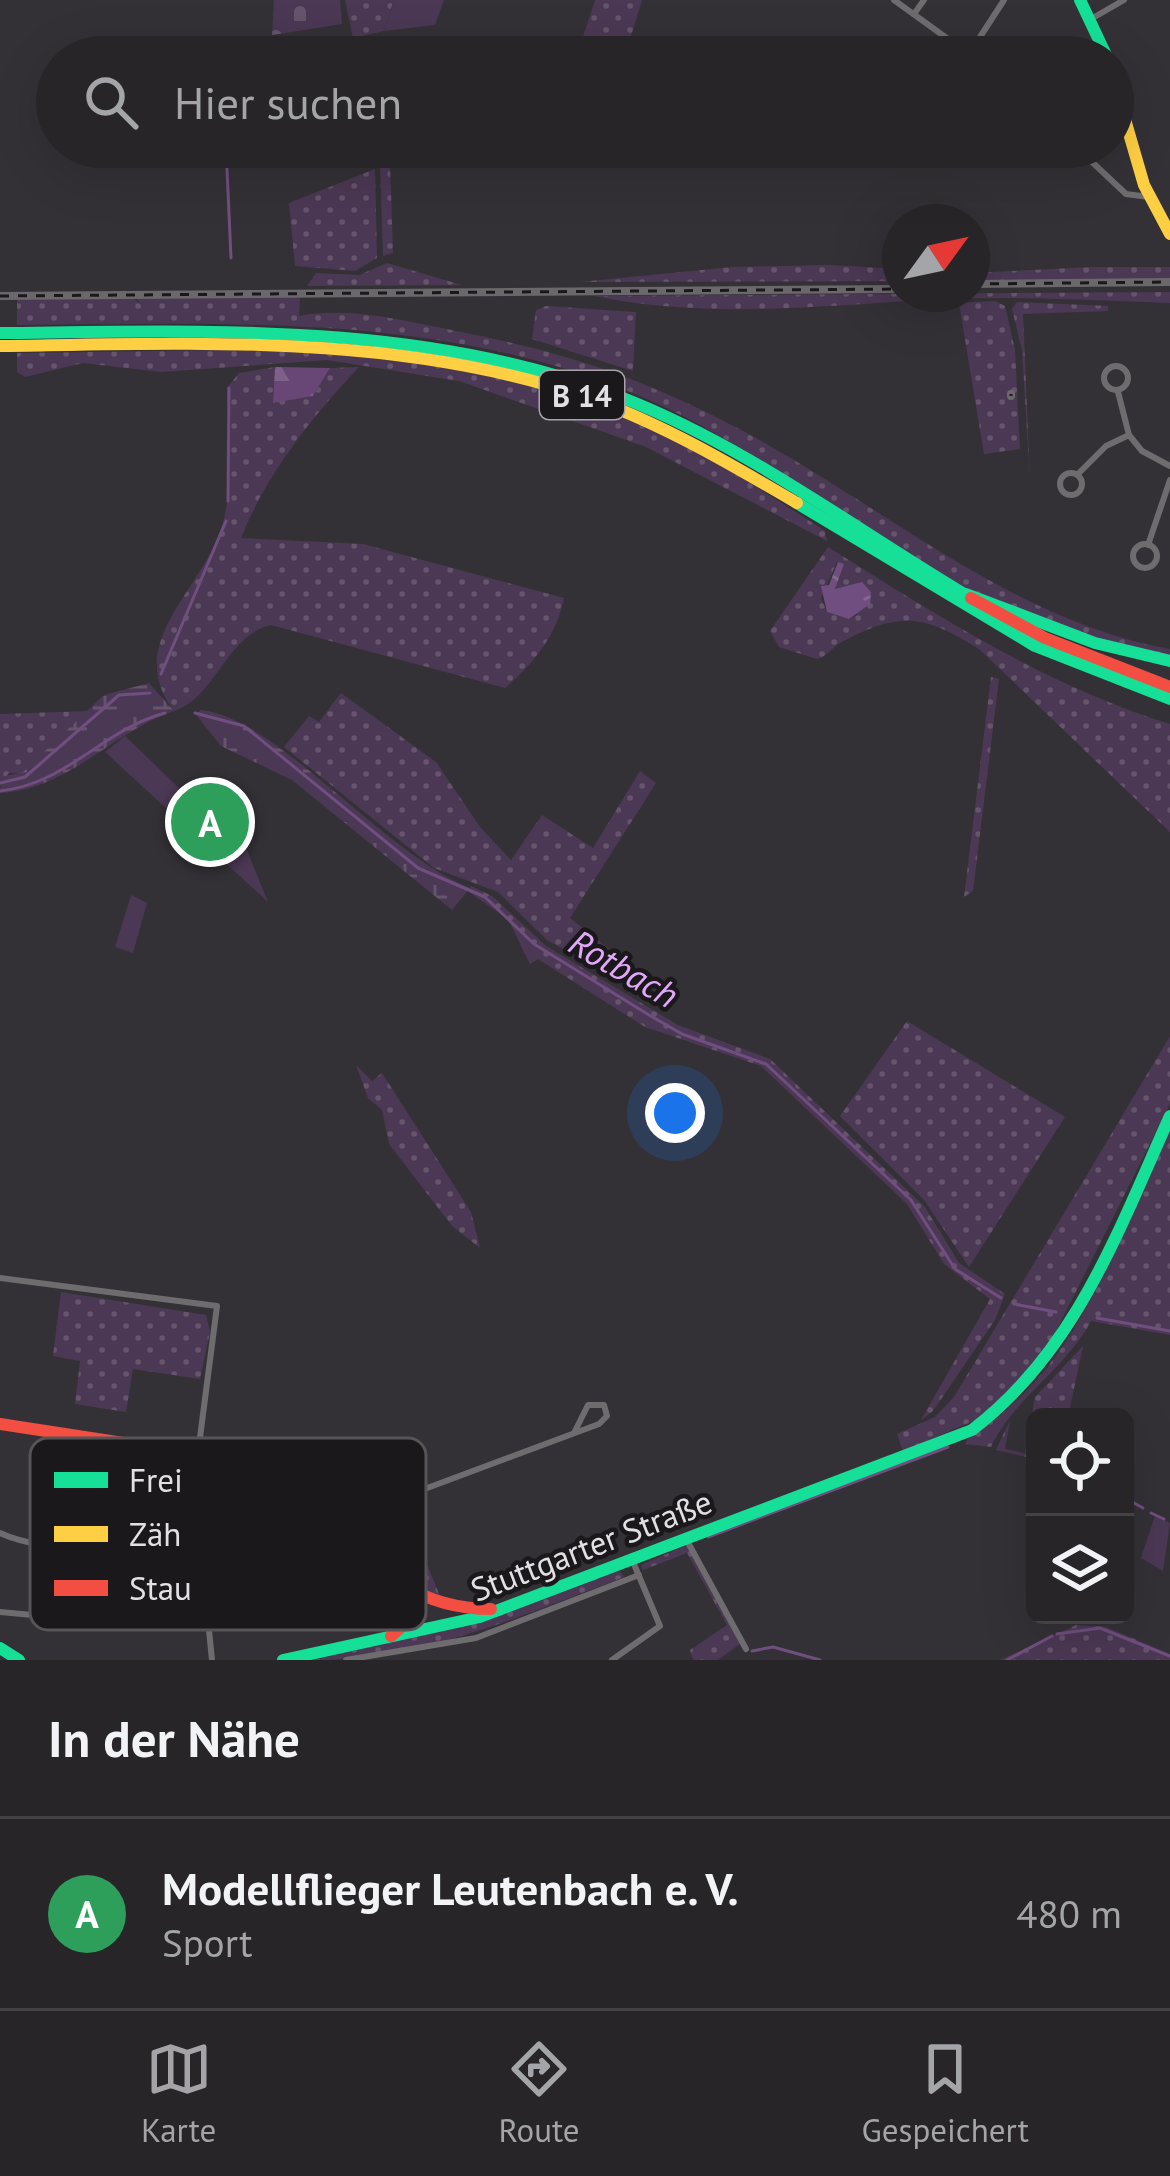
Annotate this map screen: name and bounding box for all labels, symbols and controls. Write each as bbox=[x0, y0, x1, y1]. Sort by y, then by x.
search box bbox=[36, 36, 1134, 168]
icon: search bbox=[78, 69, 144, 135]
text: Hier suchen bbox=[174, 73, 402, 131]
north arrow bbox=[882, 204, 990, 312]
road number: B 14 bbox=[540, 371, 624, 419]
pin: A bbox=[171, 777, 249, 867]
water label: Rotbach bbox=[561, 918, 687, 1018]
your location bbox=[645, 1083, 705, 1143]
map controls bbox=[1026, 1408, 1134, 1624]
button: locate bbox=[1026, 1408, 1134, 1516]
legend bbox=[30, 1438, 426, 1630]
text: Frei bbox=[129, 1458, 183, 1501]
street label: Stuttgarter Straße bbox=[464, 1479, 718, 1611]
text: Zäh bbox=[129, 1512, 181, 1555]
button: layers bbox=[1026, 1516, 1134, 1624]
text: Stau bbox=[129, 1566, 192, 1609]
text: In der Nähe bbox=[48, 1705, 300, 1771]
text: Modellflieger Leutenbach e. V. bbox=[162, 1859, 739, 1917]
text: A bbox=[75, 1888, 99, 1939]
text: 480 m bbox=[1016, 1888, 1122, 1939]
text: Sport bbox=[162, 1917, 252, 1968]
tab: Karte bbox=[141, 2036, 216, 2151]
tab: Route bbox=[498, 2036, 580, 2151]
tab: Gespeichert bbox=[862, 2036, 1029, 2151]

